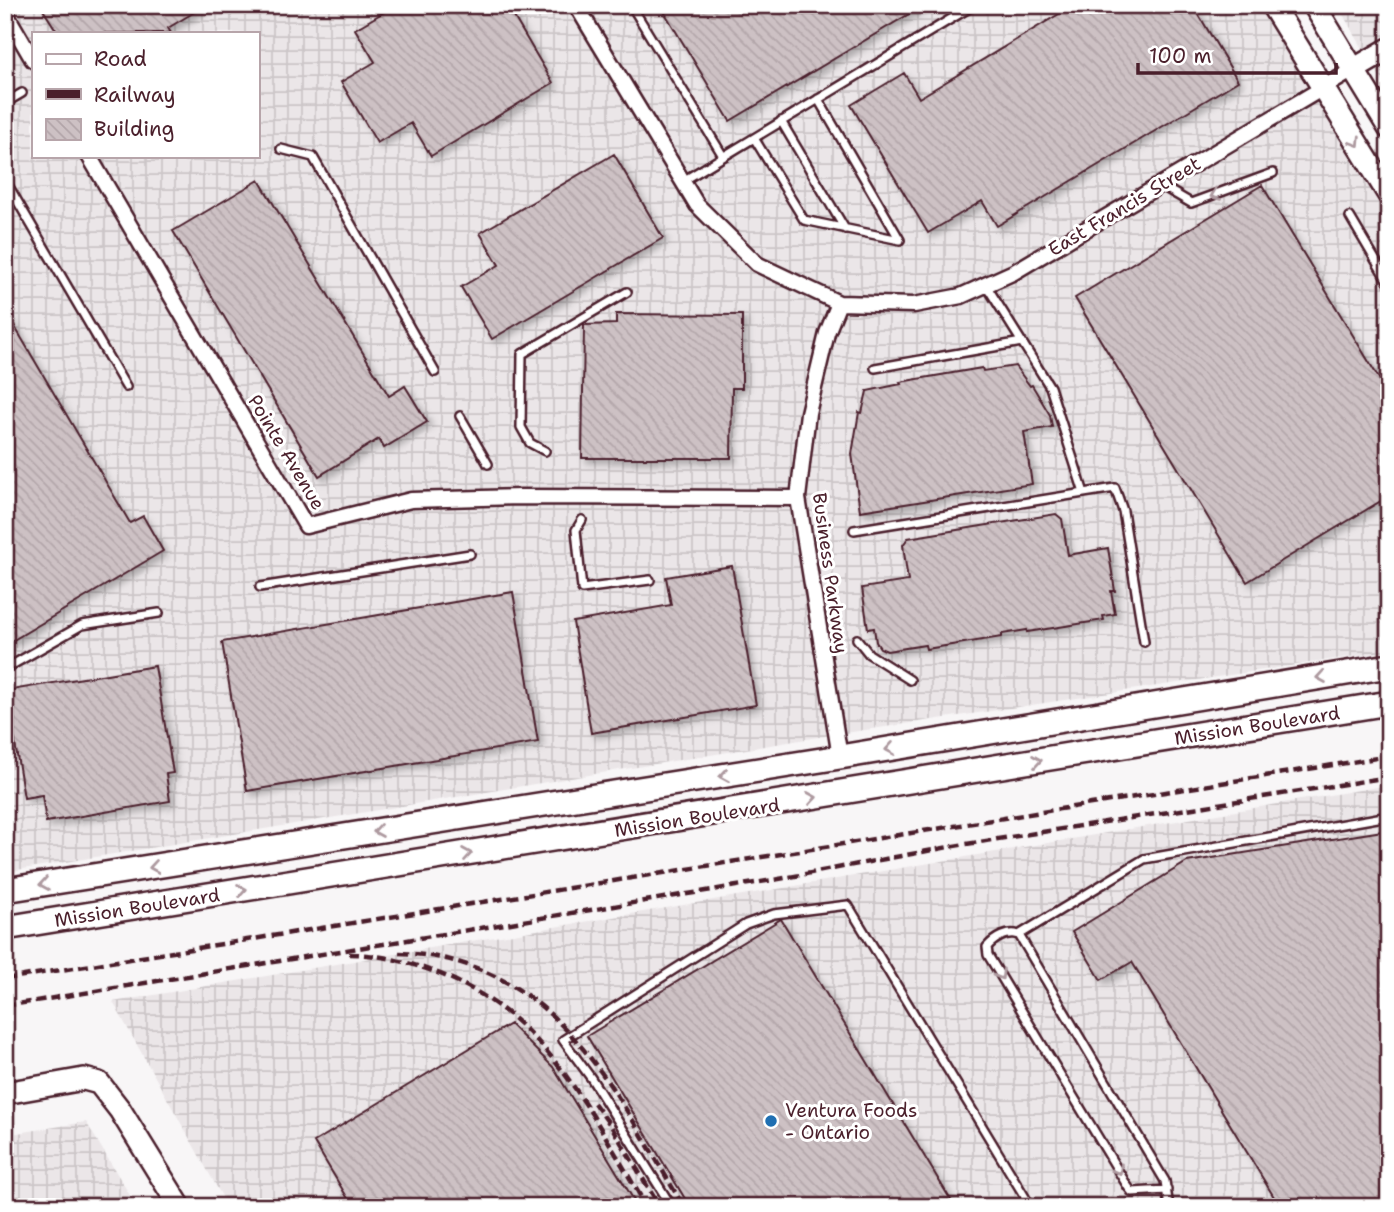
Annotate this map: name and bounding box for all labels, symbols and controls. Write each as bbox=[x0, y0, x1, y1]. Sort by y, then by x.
legend bbox=[32, 32, 259, 158]
scale bar bbox=[1138, 32, 1336, 76]
text: 100 m bbox=[1149, 42, 1212, 70]
text: Road bbox=[94, 45, 147, 73]
text: Railway bbox=[94, 81, 176, 109]
text: Building bbox=[94, 115, 174, 143]
one-way arrow bbox=[1347, 134, 1360, 147]
street label: East Francis Street bbox=[1043, 151, 1205, 262]
one-way arrow bbox=[1210, 186, 1222, 200]
street label: Pointe Avenue bbox=[242, 390, 331, 515]
street label: Business Parkway bbox=[807, 491, 854, 655]
one-way arrow bbox=[1316, 669, 1327, 684]
street label: Mission Boulevard bbox=[1173, 700, 1342, 751]
one-way arrow bbox=[884, 741, 895, 756]
one-way arrow bbox=[1031, 754, 1043, 769]
one-way arrow bbox=[718, 768, 730, 783]
one-way arrow bbox=[806, 791, 818, 806]
street label: Mission Boulevard bbox=[613, 792, 782, 843]
one-way arrow bbox=[372, 823, 384, 838]
one-way arrow bbox=[461, 847, 472, 862]
one-way arrow bbox=[148, 859, 160, 874]
one-way arrow bbox=[38, 876, 49, 891]
street label: Mission Boulevard bbox=[53, 882, 222, 933]
one-way arrow bbox=[236, 883, 248, 898]
one-way arrow bbox=[992, 967, 1005, 980]
place label: Ventura Foods - Ontario bbox=[785, 1098, 917, 1145]
marker: Ventura Foods - Ontario bbox=[763, 1113, 779, 1129]
one-way arrow bbox=[1110, 1162, 1123, 1175]

